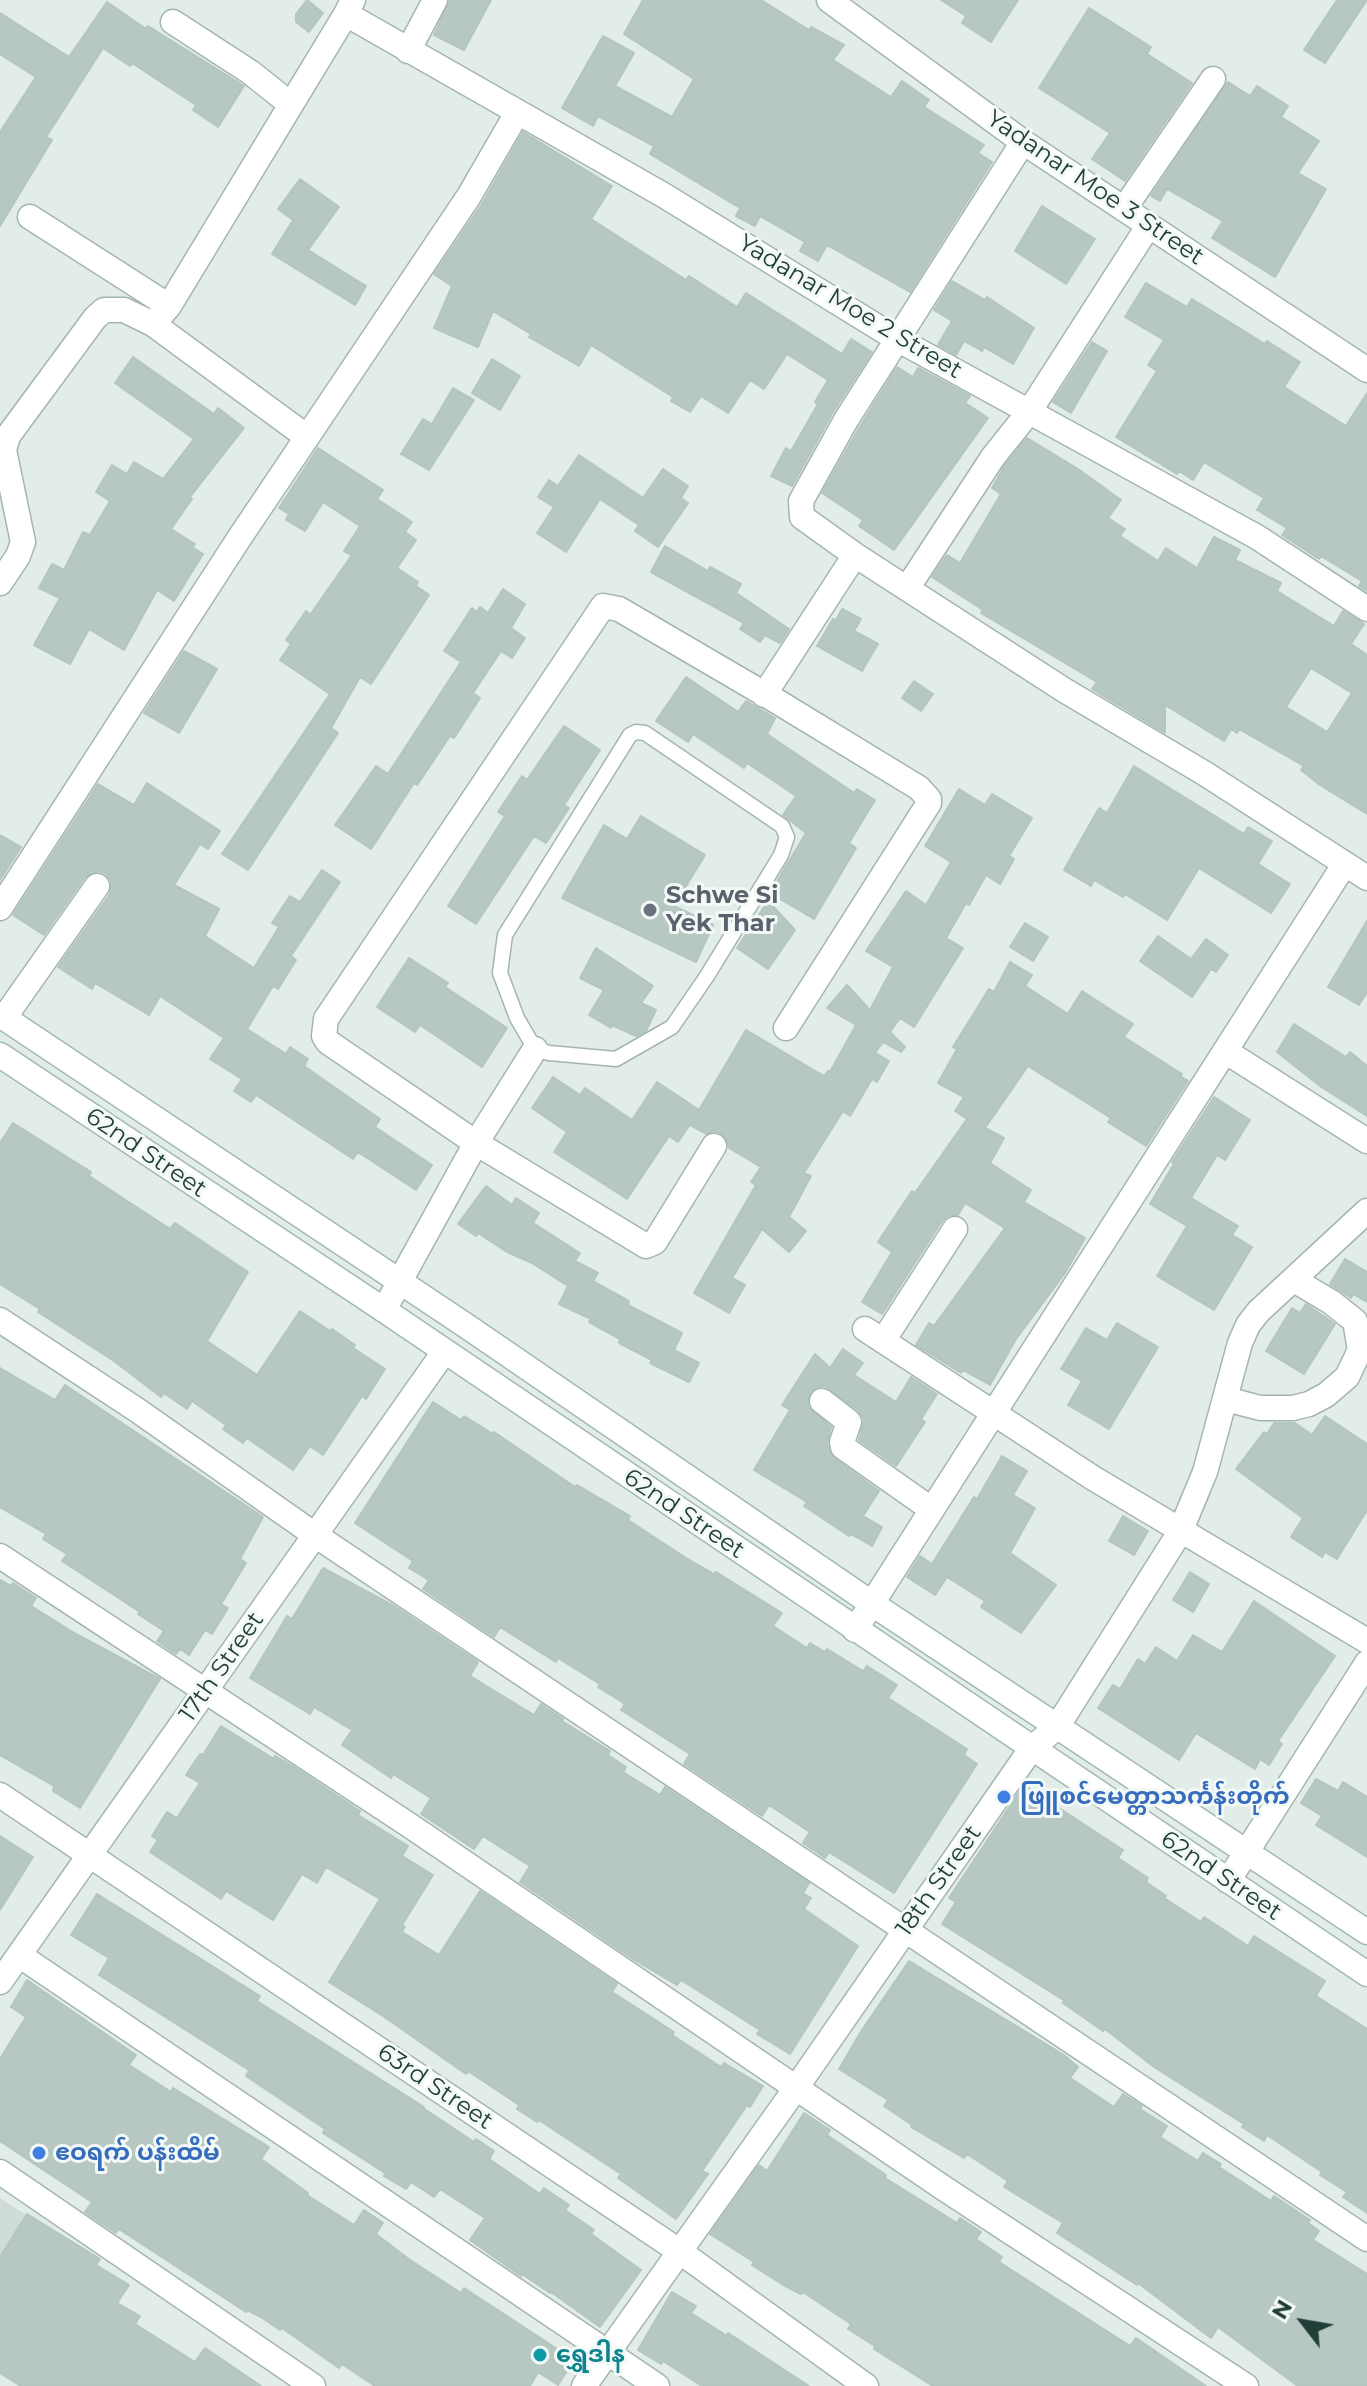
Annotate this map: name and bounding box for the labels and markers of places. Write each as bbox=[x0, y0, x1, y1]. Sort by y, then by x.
place label: Schwe Si Yek Thar bbox=[666, 882, 778, 938]
marker: Schwe Si Yek Thar bbox=[641, 901, 659, 919]
place label: ဖြူစင်မေတ္တာသင်္ကန်းတိုက် bbox=[1020, 1783, 1290, 1811]
marker: ဖြူစင်မေတ္တာသင်္ကန်းတိုက် bbox=[995, 1788, 1013, 1806]
place label: ဧဝရက် ပန်းထိမ် bbox=[55, 2139, 220, 2167]
marker: ဧဝရက် ပန်းထိမ် bbox=[30, 2144, 48, 2162]
place label: ရွှေဒါန bbox=[556, 2341, 625, 2369]
marker: ရွှေဒါန bbox=[531, 2346, 549, 2364]

